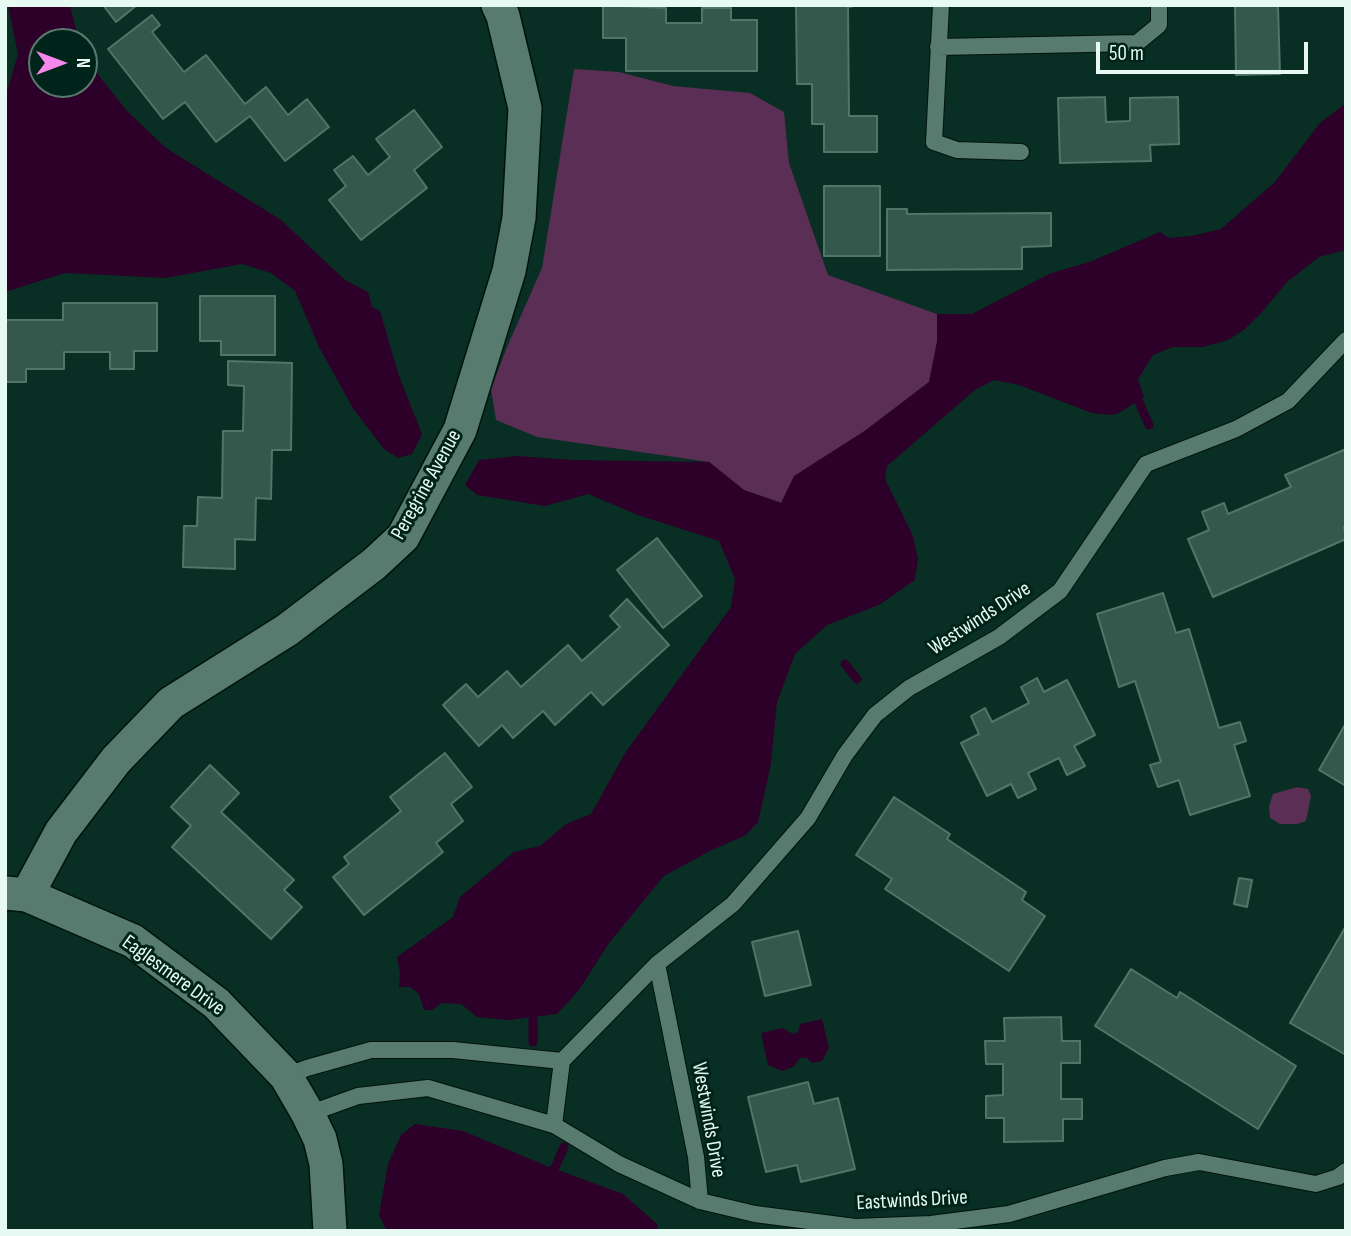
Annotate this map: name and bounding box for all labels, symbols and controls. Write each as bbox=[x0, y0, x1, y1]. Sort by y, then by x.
north arrow bbox=[28, 28, 98, 98]
scale bar bbox=[1099, 28, 1311, 72]
text: 50 m bbox=[1109, 41, 1144, 66]
text: N bbox=[71, 58, 94, 68]
street label: Peregrine Avenue bbox=[386, 426, 468, 544]
street label: Westwinds Drive bbox=[924, 577, 1036, 661]
street label: Eaglesmere Drive bbox=[117, 930, 229, 1022]
street label: Westwinds Drive bbox=[685, 1060, 731, 1180]
street label: Eastwinds Drive bbox=[856, 1186, 968, 1216]

